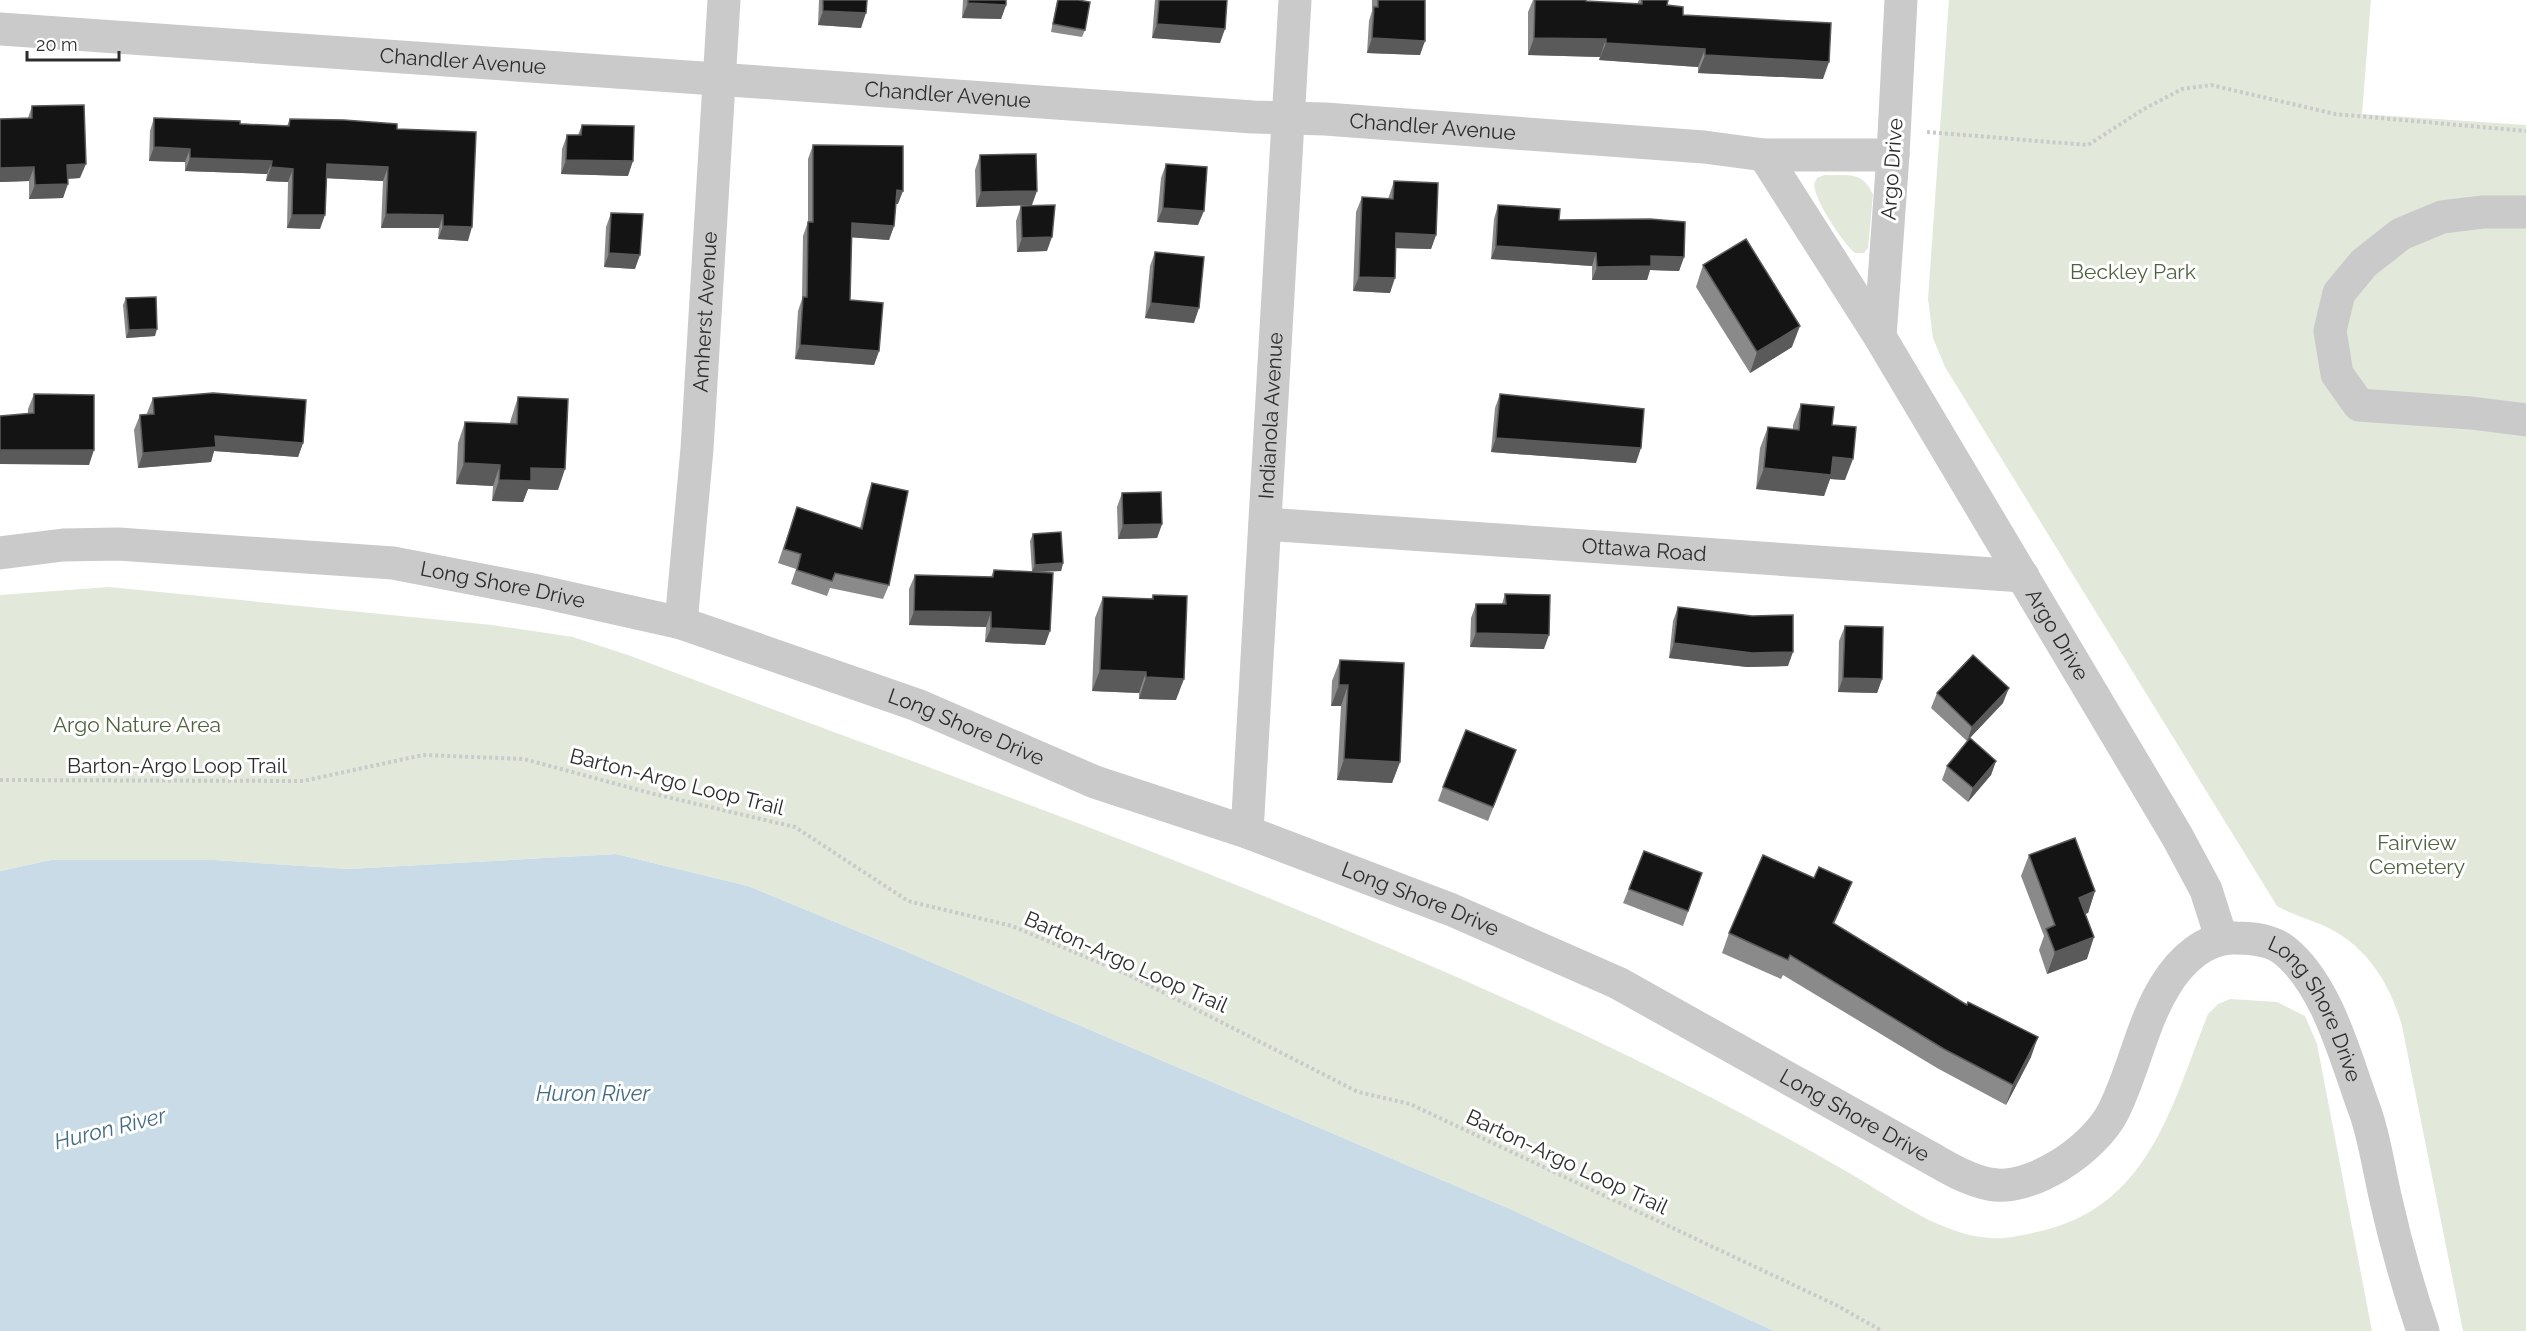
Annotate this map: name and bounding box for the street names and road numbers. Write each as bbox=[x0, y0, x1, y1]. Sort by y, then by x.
street label: Chandler Avenue bbox=[379, 43, 547, 79]
street label: Chandler Avenue bbox=[864, 76, 1032, 113]
street label: Chandler Avenue bbox=[1349, 108, 1517, 145]
street label: Argo Drive bbox=[1875, 117, 1908, 221]
street label: Amherst Avenue bbox=[687, 231, 722, 393]
street label: Indianola Avenue bbox=[1253, 332, 1288, 500]
street label: Ottawa Road bbox=[1581, 533, 1707, 566]
street label: Long Shore Drive bbox=[418, 556, 588, 613]
street label: Argo Drive bbox=[2021, 584, 2094, 685]
street label: Long Shore Drive bbox=[885, 683, 1048, 771]
street label: Barton-Argo Loop Trail bbox=[567, 743, 787, 820]
street label: Barton-Argo Loop Trail bbox=[67, 753, 287, 778]
street label: Long Shore Drive bbox=[1338, 856, 1503, 941]
street label: Barton-Argo Loop Trail bbox=[1021, 905, 1232, 1018]
street label: Long Shore Drive bbox=[2264, 930, 2367, 1085]
street label: Long Shore Drive bbox=[1776, 1063, 1934, 1167]
street label: Barton-Argo Loop Trail bbox=[1462, 1104, 1672, 1219]

